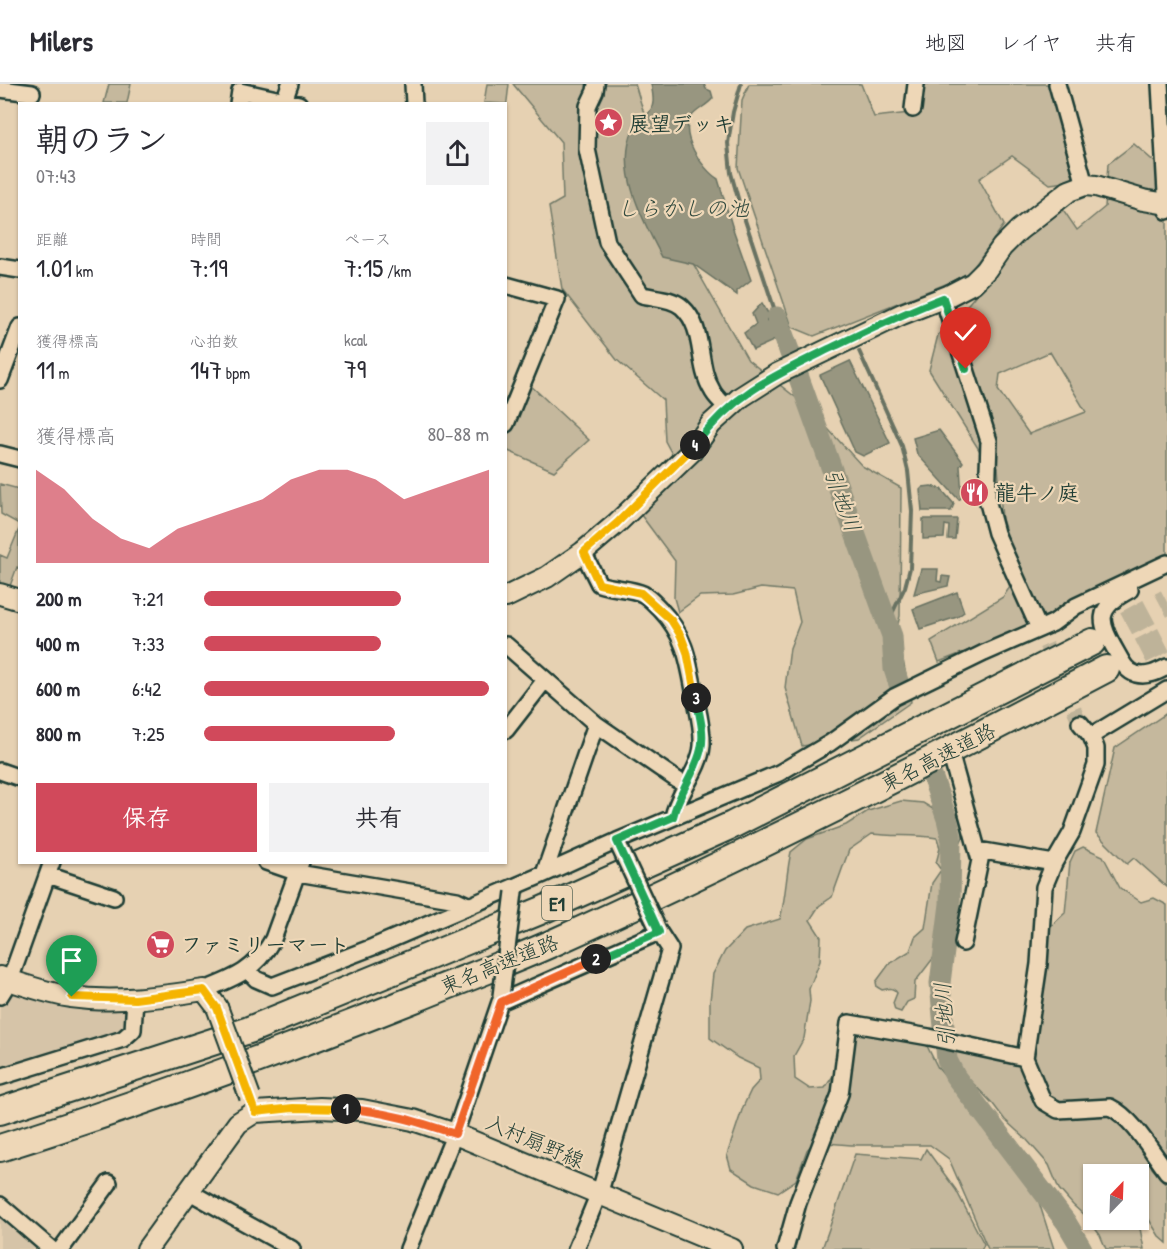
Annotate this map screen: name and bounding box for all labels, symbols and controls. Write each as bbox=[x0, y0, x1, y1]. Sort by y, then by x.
text: Milers bbox=[30, 22, 93, 60]
text: 地図 bbox=[925, 28, 967, 57]
text: レイヤ bbox=[1000, 28, 1062, 57]
text: 共有 bbox=[1095, 28, 1137, 57]
place icon: 展望デッキ bbox=[592, 107, 624, 139]
place label: 展望デッキ bbox=[629, 109, 734, 138]
text: 朝のラン bbox=[36, 117, 168, 161]
button: share bbox=[426, 122, 489, 185]
text: 07:43 bbox=[36, 162, 76, 189]
water label: しらかしの池 bbox=[617, 193, 750, 223]
text: 距離 bbox=[36, 228, 68, 250]
text: 時間 bbox=[190, 228, 222, 250]
text: ペース bbox=[344, 228, 391, 250]
text: 1.01 bbox=[36, 250, 72, 285]
text: 7:19 bbox=[190, 250, 228, 285]
text: 7:15 bbox=[344, 250, 383, 285]
text: km bbox=[72, 260, 93, 282]
text: /km bbox=[383, 260, 411, 282]
pin bbox=[940, 307, 991, 369]
icon: check bbox=[949, 316, 982, 349]
text: kcal bbox=[344, 329, 367, 351]
text: 獲得標高 bbox=[36, 330, 100, 352]
text: 心拍数 bbox=[190, 330, 238, 352]
text: 79 bbox=[344, 351, 366, 386]
text: 11 bbox=[36, 352, 55, 387]
text: 147 bbox=[190, 352, 222, 387]
text: m bbox=[55, 362, 69, 384]
text: bpm bbox=[222, 362, 250, 384]
text: 80–88 m bbox=[427, 420, 489, 447]
text: 獲得標高 bbox=[36, 422, 116, 449]
pin: 4 bbox=[680, 430, 710, 460]
text: 4 bbox=[692, 434, 698, 456]
water label: 引地川 bbox=[818, 464, 868, 536]
restaurant icon: 龍牛ノ庭 bbox=[958, 476, 990, 508]
place label: 龍牛ノ庭 bbox=[995, 478, 1079, 507]
text: 200 m bbox=[36, 585, 81, 612]
text: 7:21 bbox=[132, 585, 163, 612]
text: 400 m bbox=[36, 630, 80, 657]
text: 7:33 bbox=[132, 630, 164, 657]
text: 600 m bbox=[36, 675, 80, 702]
text: 6:42 bbox=[132, 675, 161, 702]
pin: 3 bbox=[681, 683, 711, 713]
text: 3 bbox=[692, 687, 700, 709]
street label: 東名高速道路 bbox=[875, 715, 1001, 799]
text: 800 m bbox=[36, 720, 81, 747]
text: 7:25 bbox=[132, 720, 164, 747]
button: 保存 bbox=[36, 783, 257, 852]
button: 共有 bbox=[269, 783, 489, 852]
road number: E1 bbox=[542, 886, 572, 920]
street label: 東名高速道路 bbox=[435, 927, 563, 1001]
supermarket icon: ファミリーマート bbox=[144, 928, 176, 960]
place label: ファミリーマート bbox=[181, 930, 350, 959]
pin bbox=[46, 935, 97, 997]
icon: arrive bbox=[55, 944, 88, 977]
pin: 2 bbox=[581, 944, 611, 974]
text: 2 bbox=[592, 948, 600, 970]
water label: 引地川 bbox=[927, 981, 961, 1049]
pin: 1 bbox=[331, 1094, 361, 1124]
text: 1 bbox=[343, 1098, 349, 1120]
street label: 入村扇野線 bbox=[481, 1107, 589, 1175]
north arrow bbox=[1083, 1164, 1149, 1230]
map controls bbox=[1083, 1164, 1149, 1230]

